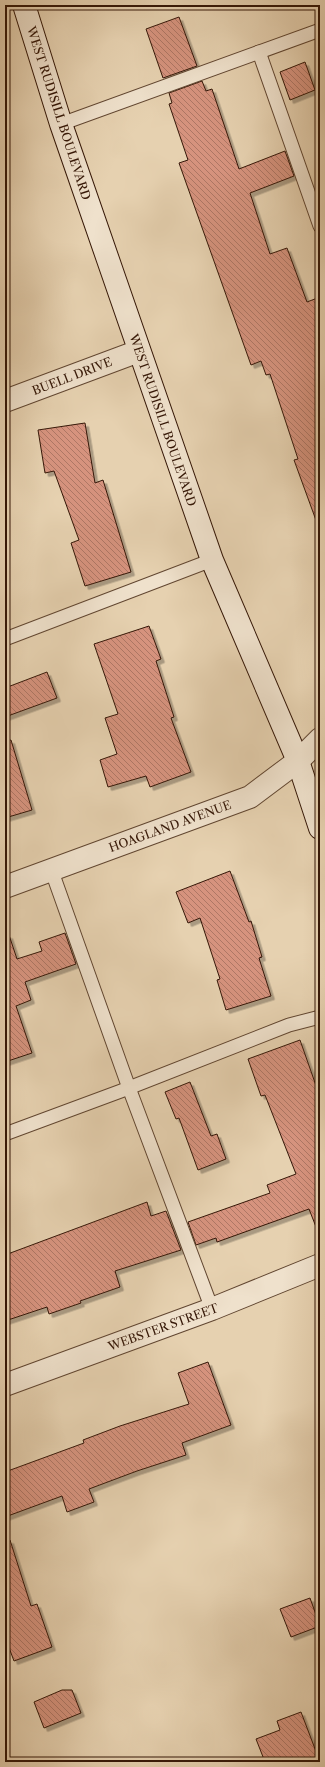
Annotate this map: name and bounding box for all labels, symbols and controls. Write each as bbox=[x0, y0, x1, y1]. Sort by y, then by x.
street label: WEST RUDISILL BOULEVARD bbox=[24, 23, 94, 202]
street label: WEST RUDISILL BOULEVARD bbox=[126, 331, 200, 509]
street label: BUELL DRIVE bbox=[30, 354, 114, 398]
street label: HOAGLAND AVENUE bbox=[107, 797, 233, 855]
street label: WEBSTER STREET bbox=[105, 1300, 220, 1354]

